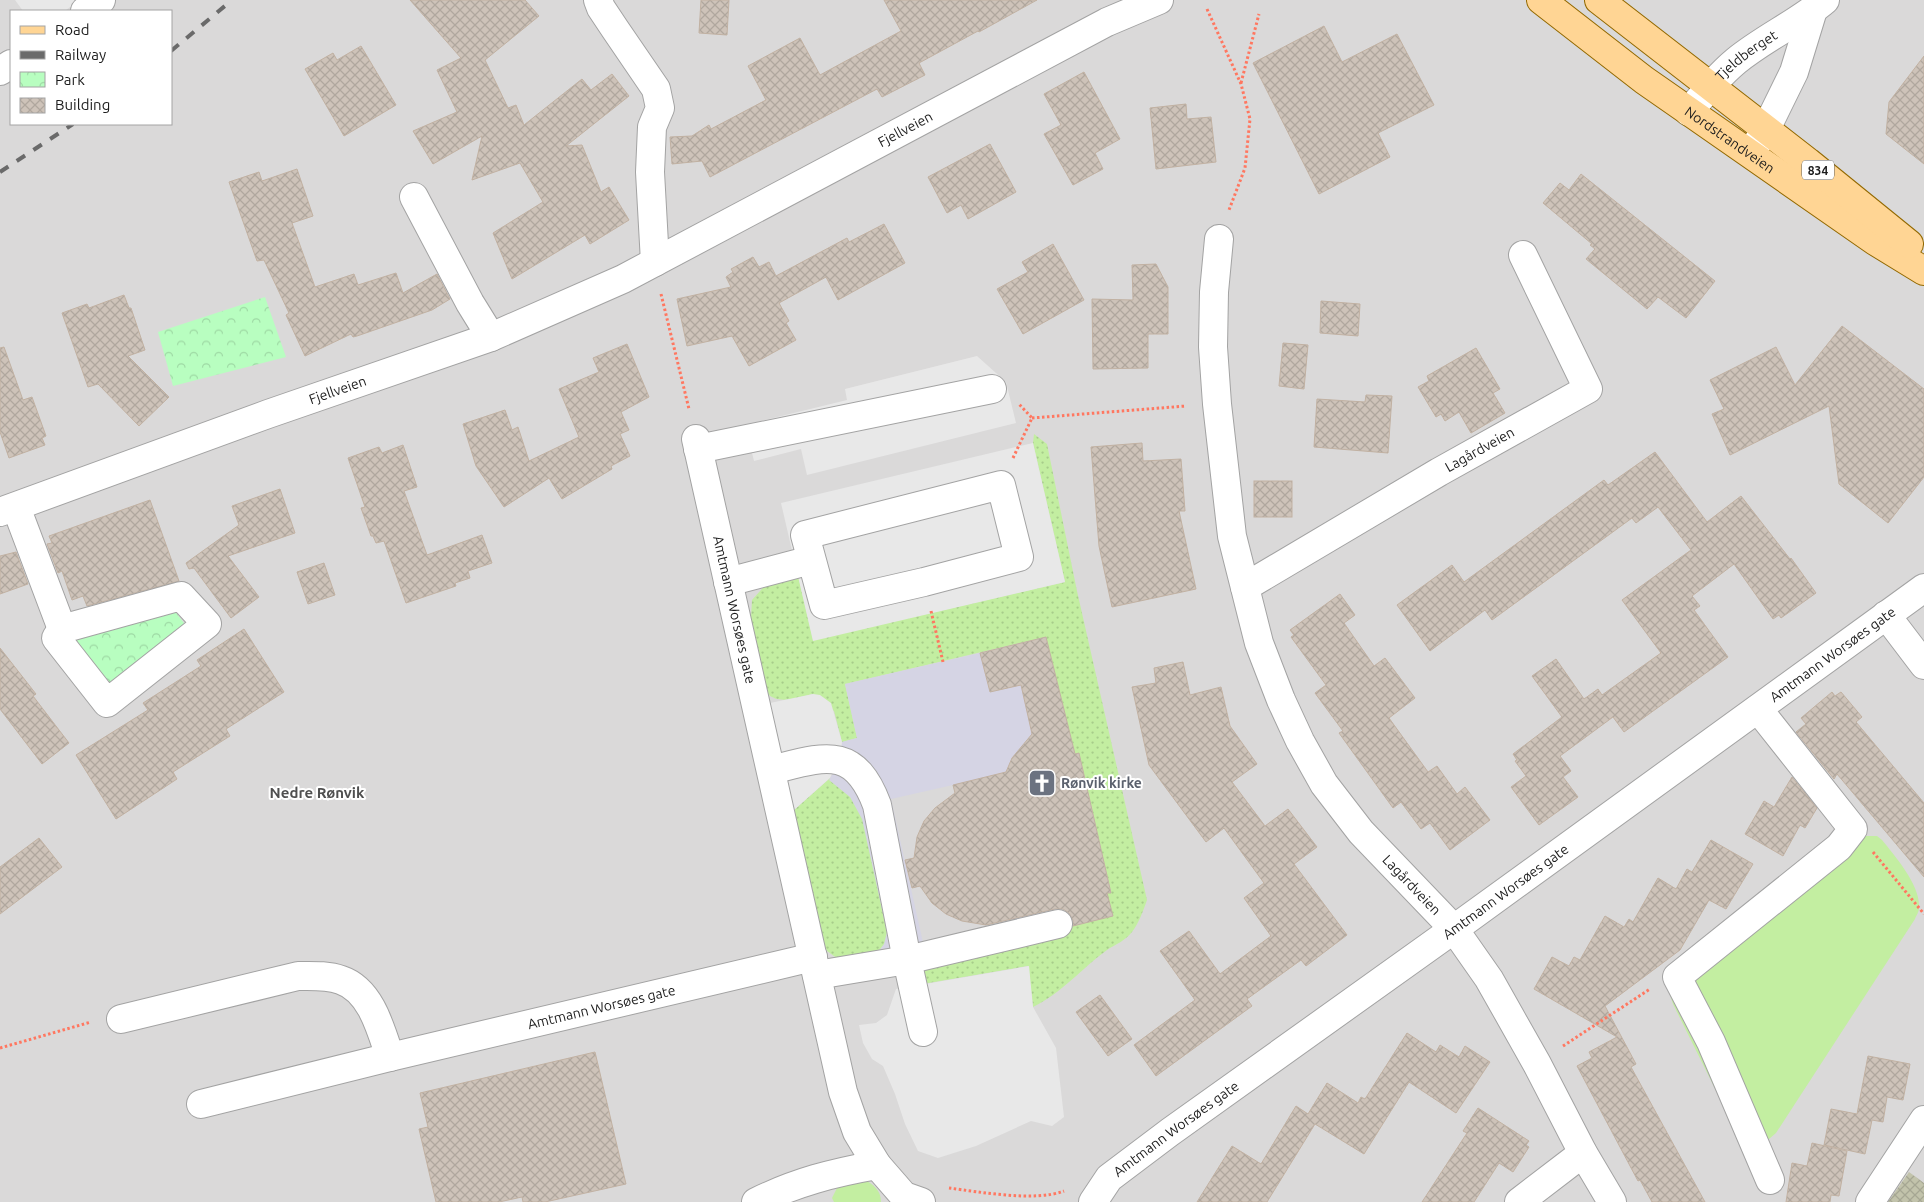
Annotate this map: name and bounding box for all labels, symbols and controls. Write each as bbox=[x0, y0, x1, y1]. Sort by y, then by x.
legend bbox=[10, 10, 172, 125]
text: Road bbox=[55, 21, 90, 38]
street label: Tjeldberget bbox=[1712, 27, 1780, 84]
text: Railway bbox=[55, 46, 106, 63]
text: Park bbox=[55, 71, 85, 88]
text: Building bbox=[55, 96, 110, 113]
street label: Nordstrandveien bbox=[1682, 103, 1778, 177]
street label: Fjellveien bbox=[875, 108, 935, 150]
road number: 834 bbox=[1802, 160, 1834, 180]
street label: Fjellveien bbox=[307, 373, 368, 407]
street label: Lagårdveien bbox=[1442, 424, 1517, 475]
street label: Amtmann Worsøes gate bbox=[710, 534, 759, 685]
street label: Amtmann Worsøes gate bbox=[1767, 603, 1898, 705]
church icon: Rønvik kirke bbox=[1027, 768, 1057, 798]
place label: Rønvik kirke bbox=[1061, 775, 1142, 791]
district label: Nedre Rønvik bbox=[270, 784, 365, 801]
street label: Amtmann Worsøes gate bbox=[1440, 841, 1571, 942]
street label: Lagårdveien bbox=[1379, 852, 1444, 918]
street label: Amtmann Worsøes gate bbox=[526, 982, 677, 1032]
street label: Amtmann Worsøes gate bbox=[1110, 1078, 1242, 1180]

